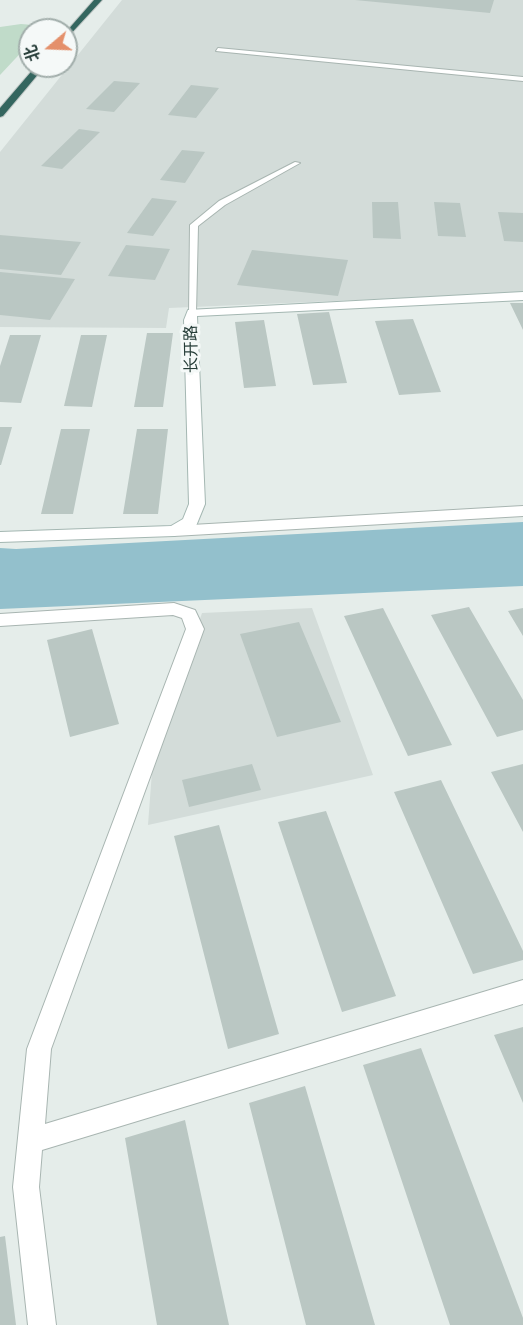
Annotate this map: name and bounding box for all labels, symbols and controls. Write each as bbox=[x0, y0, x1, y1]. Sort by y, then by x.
north arrow bbox=[18, 18, 78, 78]
text: 北 bbox=[22, 43, 43, 64]
street label: 长开路 bbox=[182, 325, 202, 373]

